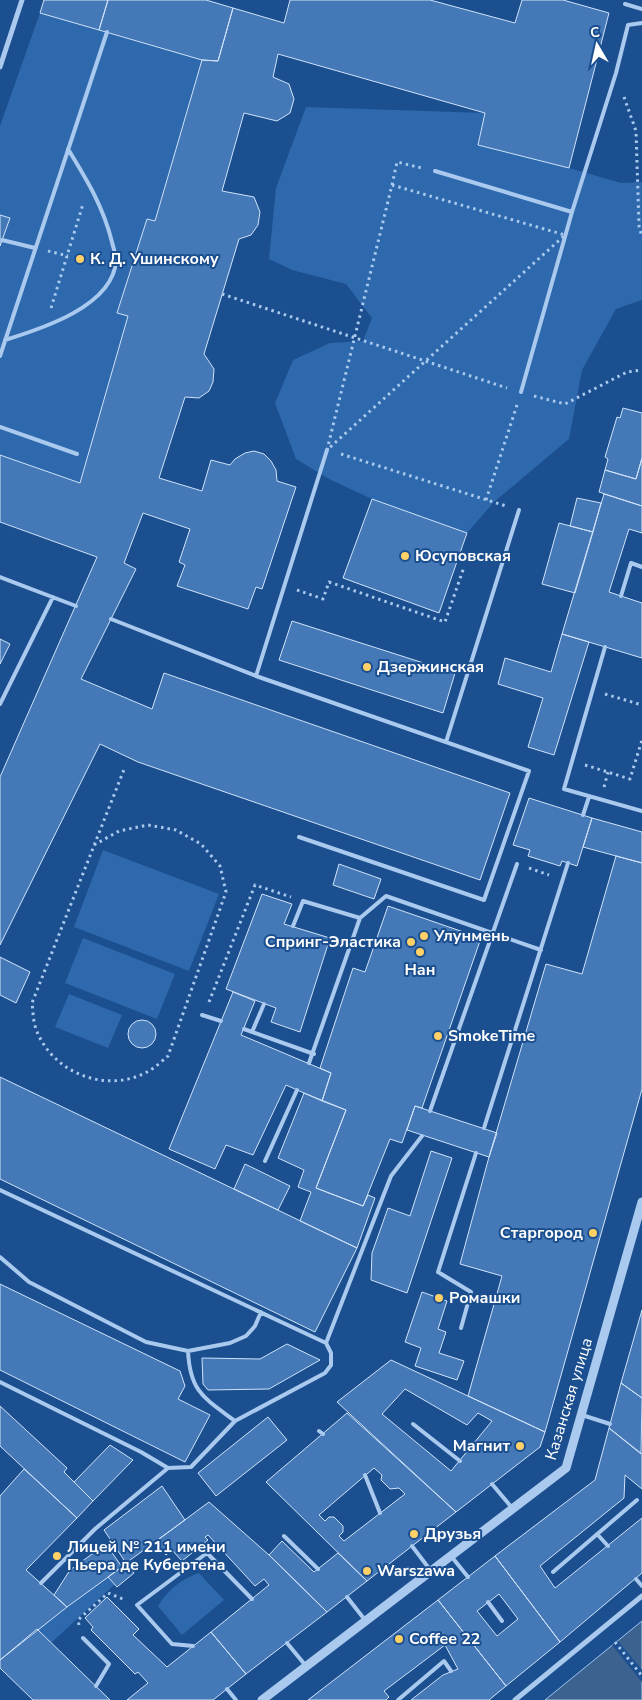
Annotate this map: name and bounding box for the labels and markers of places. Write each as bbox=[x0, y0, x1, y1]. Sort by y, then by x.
place label: К. Д. Ушинскому bbox=[90, 248, 219, 270]
marker: К. Д. Ушинскому bbox=[74, 253, 86, 265]
place label: Юсуповская bbox=[415, 545, 511, 567]
marker: Юсуповская bbox=[399, 550, 411, 562]
place label: Дзержинская bbox=[377, 656, 484, 678]
marker: Дзержинская bbox=[361, 661, 373, 673]
place label: Улунмень bbox=[433, 925, 510, 947]
marker: Улунмень bbox=[418, 930, 430, 942]
place label: Спринг-Эластика bbox=[265, 931, 401, 953]
marker: Спринг-Эластика bbox=[405, 936, 417, 948]
marker: Нан bbox=[414, 946, 426, 958]
place label: Нан bbox=[404, 959, 436, 981]
place label: SmokeTime bbox=[448, 1025, 535, 1047]
marker: SmokeTime bbox=[432, 1030, 444, 1042]
place label: Старгород bbox=[500, 1222, 583, 1244]
marker: Старгород bbox=[587, 1227, 599, 1239]
place label: Ромашки bbox=[449, 1287, 520, 1309]
marker: Ромашки bbox=[433, 1292, 445, 1304]
place label: Магнит bbox=[453, 1435, 510, 1457]
marker: Магнит bbox=[514, 1440, 526, 1452]
place label: Друзья bbox=[424, 1523, 481, 1545]
marker: Друзья bbox=[408, 1528, 420, 1540]
place label: Лицей № 211 имени Пьера де Кубертена bbox=[67, 1536, 226, 1576]
marker: Лицей № 211 имени Пьера де Кубертена bbox=[51, 1550, 63, 1562]
place label: Warszawa bbox=[377, 1560, 455, 1582]
marker: Warszawa bbox=[361, 1565, 373, 1577]
place label: Coffee 22 bbox=[409, 1628, 480, 1650]
marker: Coffee 22 bbox=[393, 1633, 405, 1645]

